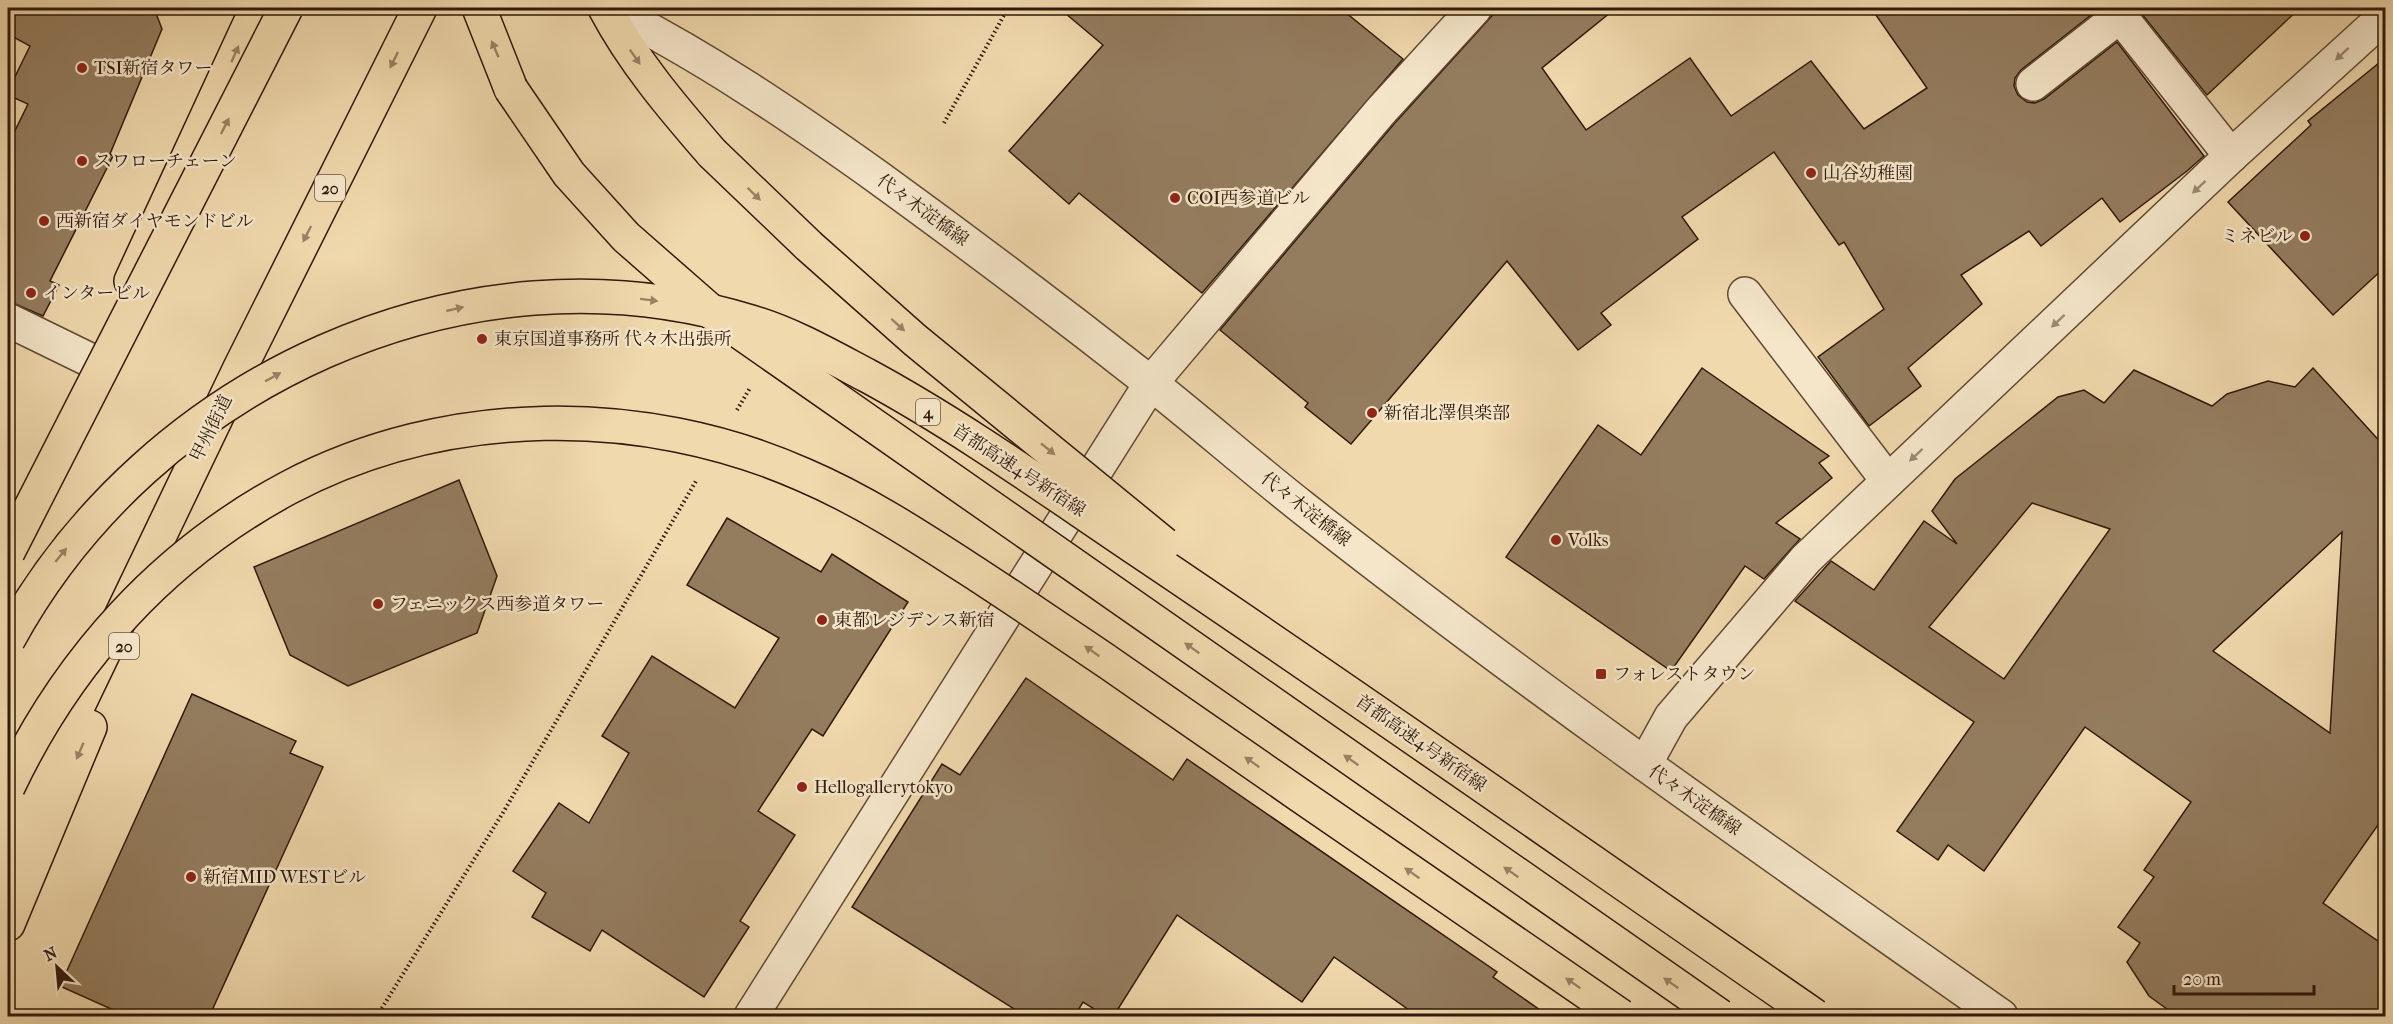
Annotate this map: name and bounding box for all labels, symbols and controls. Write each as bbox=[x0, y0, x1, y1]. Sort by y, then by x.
one-way arrow bbox=[490, 40, 499, 57]
one-way arrow bbox=[230, 44, 240, 62]
one-way arrow bbox=[2335, 47, 2350, 61]
one-way arrow bbox=[629, 49, 641, 65]
one-way arrow bbox=[390, 51, 400, 69]
place label: TSI新宿タワー bbox=[94, 58, 212, 79]
marker: TSI新宿タワー bbox=[75, 61, 89, 75]
one-way arrow bbox=[220, 117, 230, 135]
place label: スワローチェーン bbox=[94, 151, 237, 172]
marker: スワローチェーン bbox=[75, 154, 89, 168]
place label: 山谷幼稚園 bbox=[1823, 163, 1913, 184]
marker: 山谷幼稚園 bbox=[1804, 166, 1818, 180]
street label: 代々木淀橋線 bbox=[873, 170, 973, 251]
road number: 20 bbox=[315, 175, 345, 201]
one-way arrow bbox=[2193, 179, 2207, 193]
one-way arrow bbox=[746, 186, 760, 200]
place label: COI西参道ビル bbox=[1187, 188, 1310, 209]
marker: COI西参道ビル bbox=[1168, 191, 1182, 205]
place label: 西新宿ダイヤモンドビル bbox=[56, 211, 254, 232]
marker: 西新宿ダイヤモンドビル bbox=[37, 214, 51, 228]
one-way arrow bbox=[302, 226, 312, 243]
place label: ミネビル bbox=[2221, 226, 2293, 247]
marker: ミネビル bbox=[2298, 229, 2312, 243]
place label: インタービル bbox=[43, 283, 150, 304]
marker: インタービル bbox=[24, 286, 38, 300]
one-way arrow bbox=[639, 295, 658, 304]
one-way arrow bbox=[446, 304, 465, 313]
one-way arrow bbox=[2051, 313, 2065, 327]
one-way arrow bbox=[890, 318, 905, 331]
place label: 東京国道事務所 代々木出張所 bbox=[494, 329, 732, 350]
marker: 東京国道事務所 代々木出張所 bbox=[475, 332, 489, 346]
one-way arrow bbox=[265, 371, 281, 382]
street label: 甲州街道 bbox=[186, 391, 237, 465]
road number: 4 bbox=[916, 399, 940, 425]
place label: 新宿北澤倶楽部 bbox=[1384, 403, 1510, 424]
marker: 新宿北澤倶楽部 bbox=[1365, 406, 1379, 420]
street label: 首都高速4号新宿線 bbox=[948, 420, 1089, 521]
one-way arrow bbox=[1040, 443, 1056, 456]
one-way arrow bbox=[1909, 447, 1923, 461]
street label: 代々木淀橋線 bbox=[1257, 468, 1355, 551]
place label: Volks bbox=[1567, 530, 1609, 551]
marker: Volks bbox=[1549, 533, 1563, 547]
one-way arrow bbox=[54, 548, 67, 563]
place label: フェニックス西参道タワー bbox=[390, 594, 604, 615]
marker: フェニックス西参道タワー bbox=[371, 597, 385, 611]
place label: 東都レジデンス新宿 bbox=[834, 610, 995, 631]
marker: 東都レジデンス新宿 bbox=[815, 613, 829, 627]
road number: 20 bbox=[109, 633, 139, 659]
one-way arrow bbox=[1184, 642, 1200, 654]
one-way arrow bbox=[1084, 645, 1100, 657]
place label: フォレストタウン bbox=[1613, 664, 1756, 685]
marker: フォレストタウン bbox=[1594, 667, 1608, 681]
street label: 首都高速4号新宿線 bbox=[1351, 690, 1490, 796]
one-way arrow bbox=[75, 743, 85, 761]
one-way arrow bbox=[1344, 754, 1360, 766]
one-way arrow bbox=[1244, 756, 1260, 768]
street label: 代々木淀橋線 bbox=[1644, 761, 1745, 840]
place label: Hellogallerytokyo bbox=[814, 777, 953, 798]
marker: Hellogallerytokyo bbox=[795, 780, 809, 794]
one-way arrow bbox=[1504, 866, 1520, 878]
place label: 新宿MID WESTビル bbox=[203, 867, 366, 888]
one-way arrow bbox=[1404, 868, 1420, 879]
marker: 新宿MID WESTビル bbox=[184, 870, 198, 884]
north arrow bbox=[27, 937, 87, 997]
text: N bbox=[41, 942, 61, 965]
scale bar bbox=[2174, 958, 2314, 996]
text: 20 m bbox=[2183, 969, 2221, 990]
one-way arrow bbox=[1565, 977, 1581, 989]
one-way arrow bbox=[1664, 977, 1680, 989]

